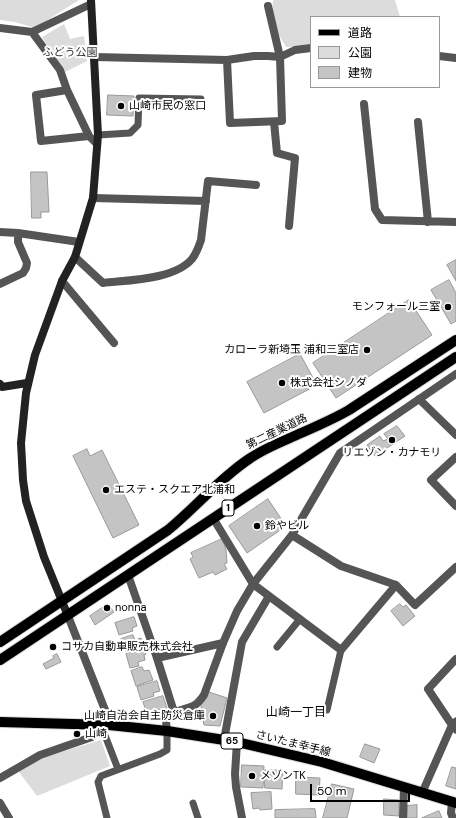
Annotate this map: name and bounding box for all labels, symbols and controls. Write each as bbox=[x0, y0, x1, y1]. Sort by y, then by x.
legend bbox=[310, 16, 440, 88]
text: 道路 bbox=[348, 25, 372, 41]
text: 公園 bbox=[348, 45, 372, 61]
park label: ふどう公園 bbox=[43, 46, 97, 60]
text: 建物 bbox=[348, 65, 372, 81]
place label: 山崎市民の窓口 bbox=[129, 99, 206, 113]
marker: 山崎市民の窓口 bbox=[116, 101, 126, 111]
place label: モンフォール三室 bbox=[352, 300, 440, 314]
marker: モンフォール三室 bbox=[443, 302, 453, 312]
place label: カローラ新埼玉 浦和三室店 bbox=[224, 343, 359, 357]
marker: カローラ新埼玉 浦和三室店 bbox=[362, 345, 372, 355]
place label: 株式会社シノダ bbox=[290, 376, 367, 390]
marker: 株式会社シノダ bbox=[277, 378, 287, 388]
street label: 第二産業道路 bbox=[244, 412, 310, 452]
marker: リエゾン・カナモリ bbox=[387, 435, 397, 445]
place label: リエゾン・カナモリ bbox=[343, 446, 441, 460]
place label: エステ・スクエア北浦和 bbox=[114, 483, 235, 497]
marker: エステ・スクエア北浦和 bbox=[101, 485, 111, 495]
road number: 1 bbox=[222, 500, 234, 516]
place label: 鈴やビル bbox=[265, 519, 309, 533]
marker: 鈴やビル bbox=[252, 521, 262, 531]
place label: nonna bbox=[115, 601, 146, 615]
marker: nonna bbox=[102, 603, 112, 613]
place label: コサカ自動車販売株式会社 bbox=[61, 640, 193, 654]
marker: コサカ自動車販売株式会社 bbox=[48, 642, 58, 652]
district label: 山崎一丁目 bbox=[266, 706, 326, 720]
place label: 山崎自治会自主防災倉庫 bbox=[84, 709, 205, 723]
marker: 山崎自治会自主防災倉庫 bbox=[208, 711, 218, 721]
place label: 山崎 bbox=[85, 727, 107, 741]
street label: さいたま幸手線 bbox=[254, 728, 332, 760]
marker: 山崎 bbox=[72, 729, 82, 739]
road number: 65 bbox=[221, 733, 243, 749]
place label: メゾンTK bbox=[260, 769, 306, 783]
marker: メゾンTK bbox=[247, 771, 257, 781]
scale bar bbox=[312, 776, 412, 802]
text: 50 m bbox=[317, 783, 346, 799]

